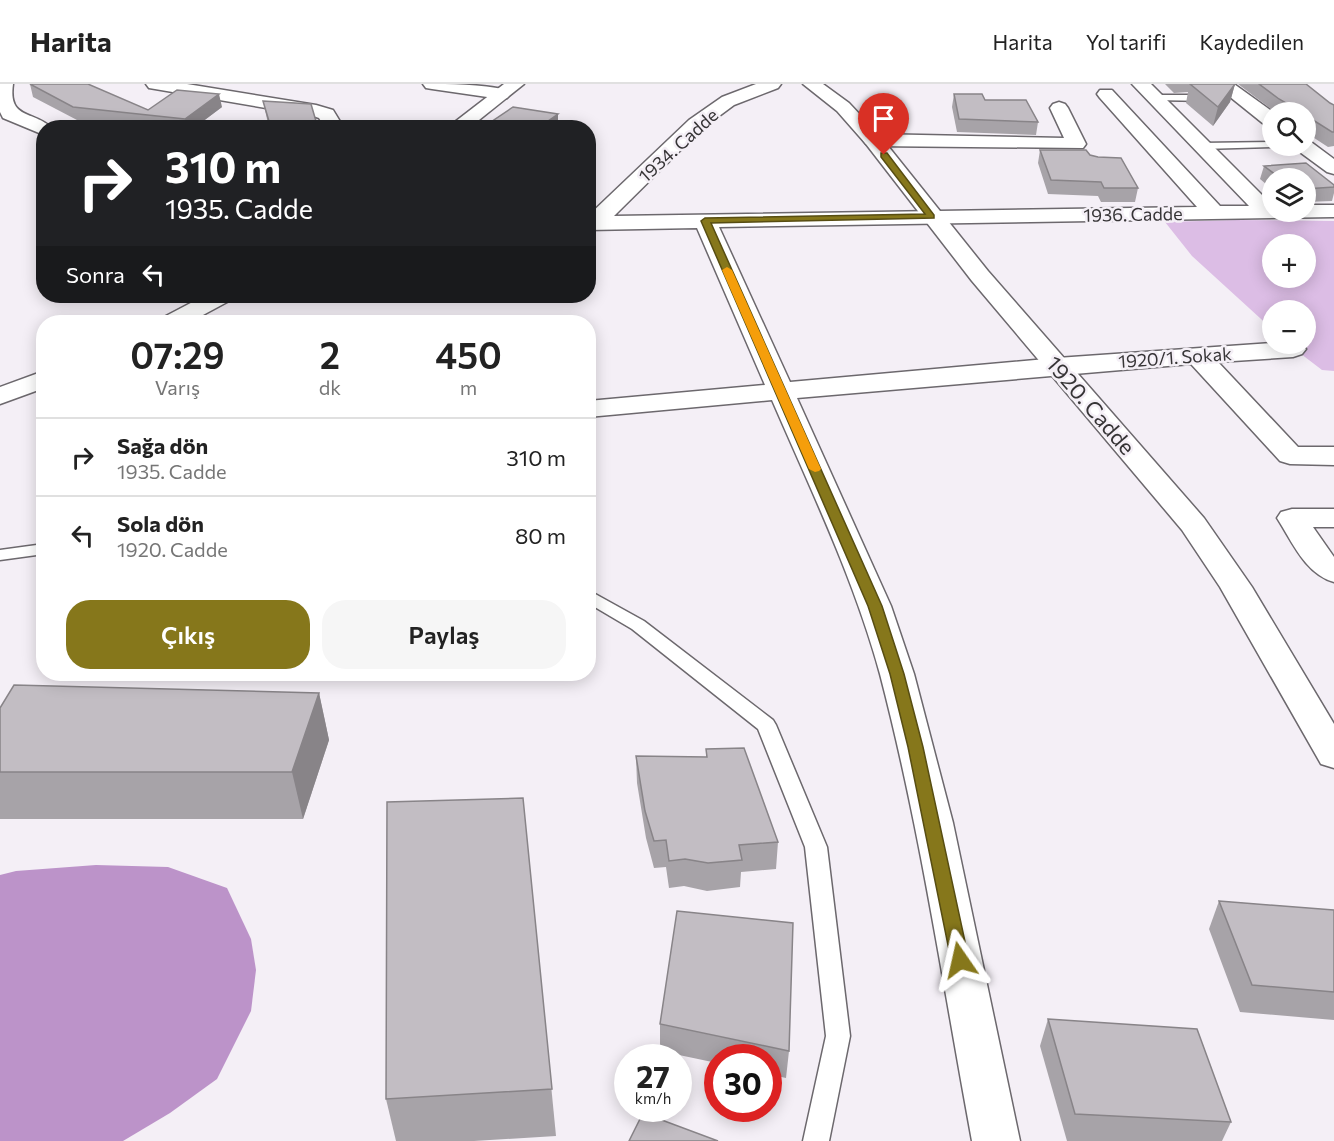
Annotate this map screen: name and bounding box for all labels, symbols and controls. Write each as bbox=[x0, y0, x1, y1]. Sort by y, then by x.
text: Harita bbox=[30, 24, 112, 58]
text: Harita bbox=[993, 29, 1053, 54]
text: Yol tarifi bbox=[1086, 29, 1166, 54]
text: Kaydedilen bbox=[1199, 29, 1304, 54]
pin bbox=[858, 93, 909, 155]
icon: arrive bbox=[867, 102, 900, 135]
map controls bbox=[1262, 102, 1316, 354]
button: search bbox=[1262, 102, 1316, 156]
street label: 1934. Cadde bbox=[634, 104, 722, 186]
text: 310 m bbox=[165, 140, 281, 192]
icon: right bbox=[66, 144, 144, 222]
button: layers bbox=[1262, 168, 1316, 222]
text: 1935. Cadde bbox=[165, 192, 313, 225]
street label: 1936. Cadde bbox=[1083, 202, 1183, 226]
button: + bbox=[1262, 234, 1316, 288]
icon: left bbox=[137, 258, 170, 291]
text: Sonra bbox=[66, 261, 125, 288]
button: − bbox=[1262, 300, 1316, 354]
text: 07:29 bbox=[130, 332, 225, 376]
text: 2 bbox=[320, 332, 340, 376]
text: 450 bbox=[435, 332, 502, 376]
street label: 1920/1. Sokak bbox=[1118, 342, 1233, 372]
street label: 1920. Cadde bbox=[1041, 350, 1141, 460]
text: Varış bbox=[155, 375, 200, 399]
text: dk bbox=[319, 375, 341, 399]
text: m bbox=[460, 375, 477, 399]
text: Sağa dön bbox=[117, 432, 208, 459]
icon: right bbox=[66, 441, 99, 474]
text: 310 m bbox=[506, 444, 566, 471]
text: 1935. Cadde bbox=[117, 459, 227, 483]
text: Sola dön bbox=[117, 510, 204, 537]
icon: left bbox=[66, 519, 99, 552]
text: 80 m bbox=[515, 522, 566, 549]
text: 1920. Cadde bbox=[117, 537, 228, 561]
button: Çıkış bbox=[66, 600, 310, 669]
button: Paylaş bbox=[322, 600, 566, 669]
position arrow bbox=[928, 928, 992, 992]
speed limit sign: 30 bbox=[704, 1044, 782, 1122]
text: 27 bbox=[636, 1057, 670, 1094]
text: km/h bbox=[635, 1089, 671, 1107]

